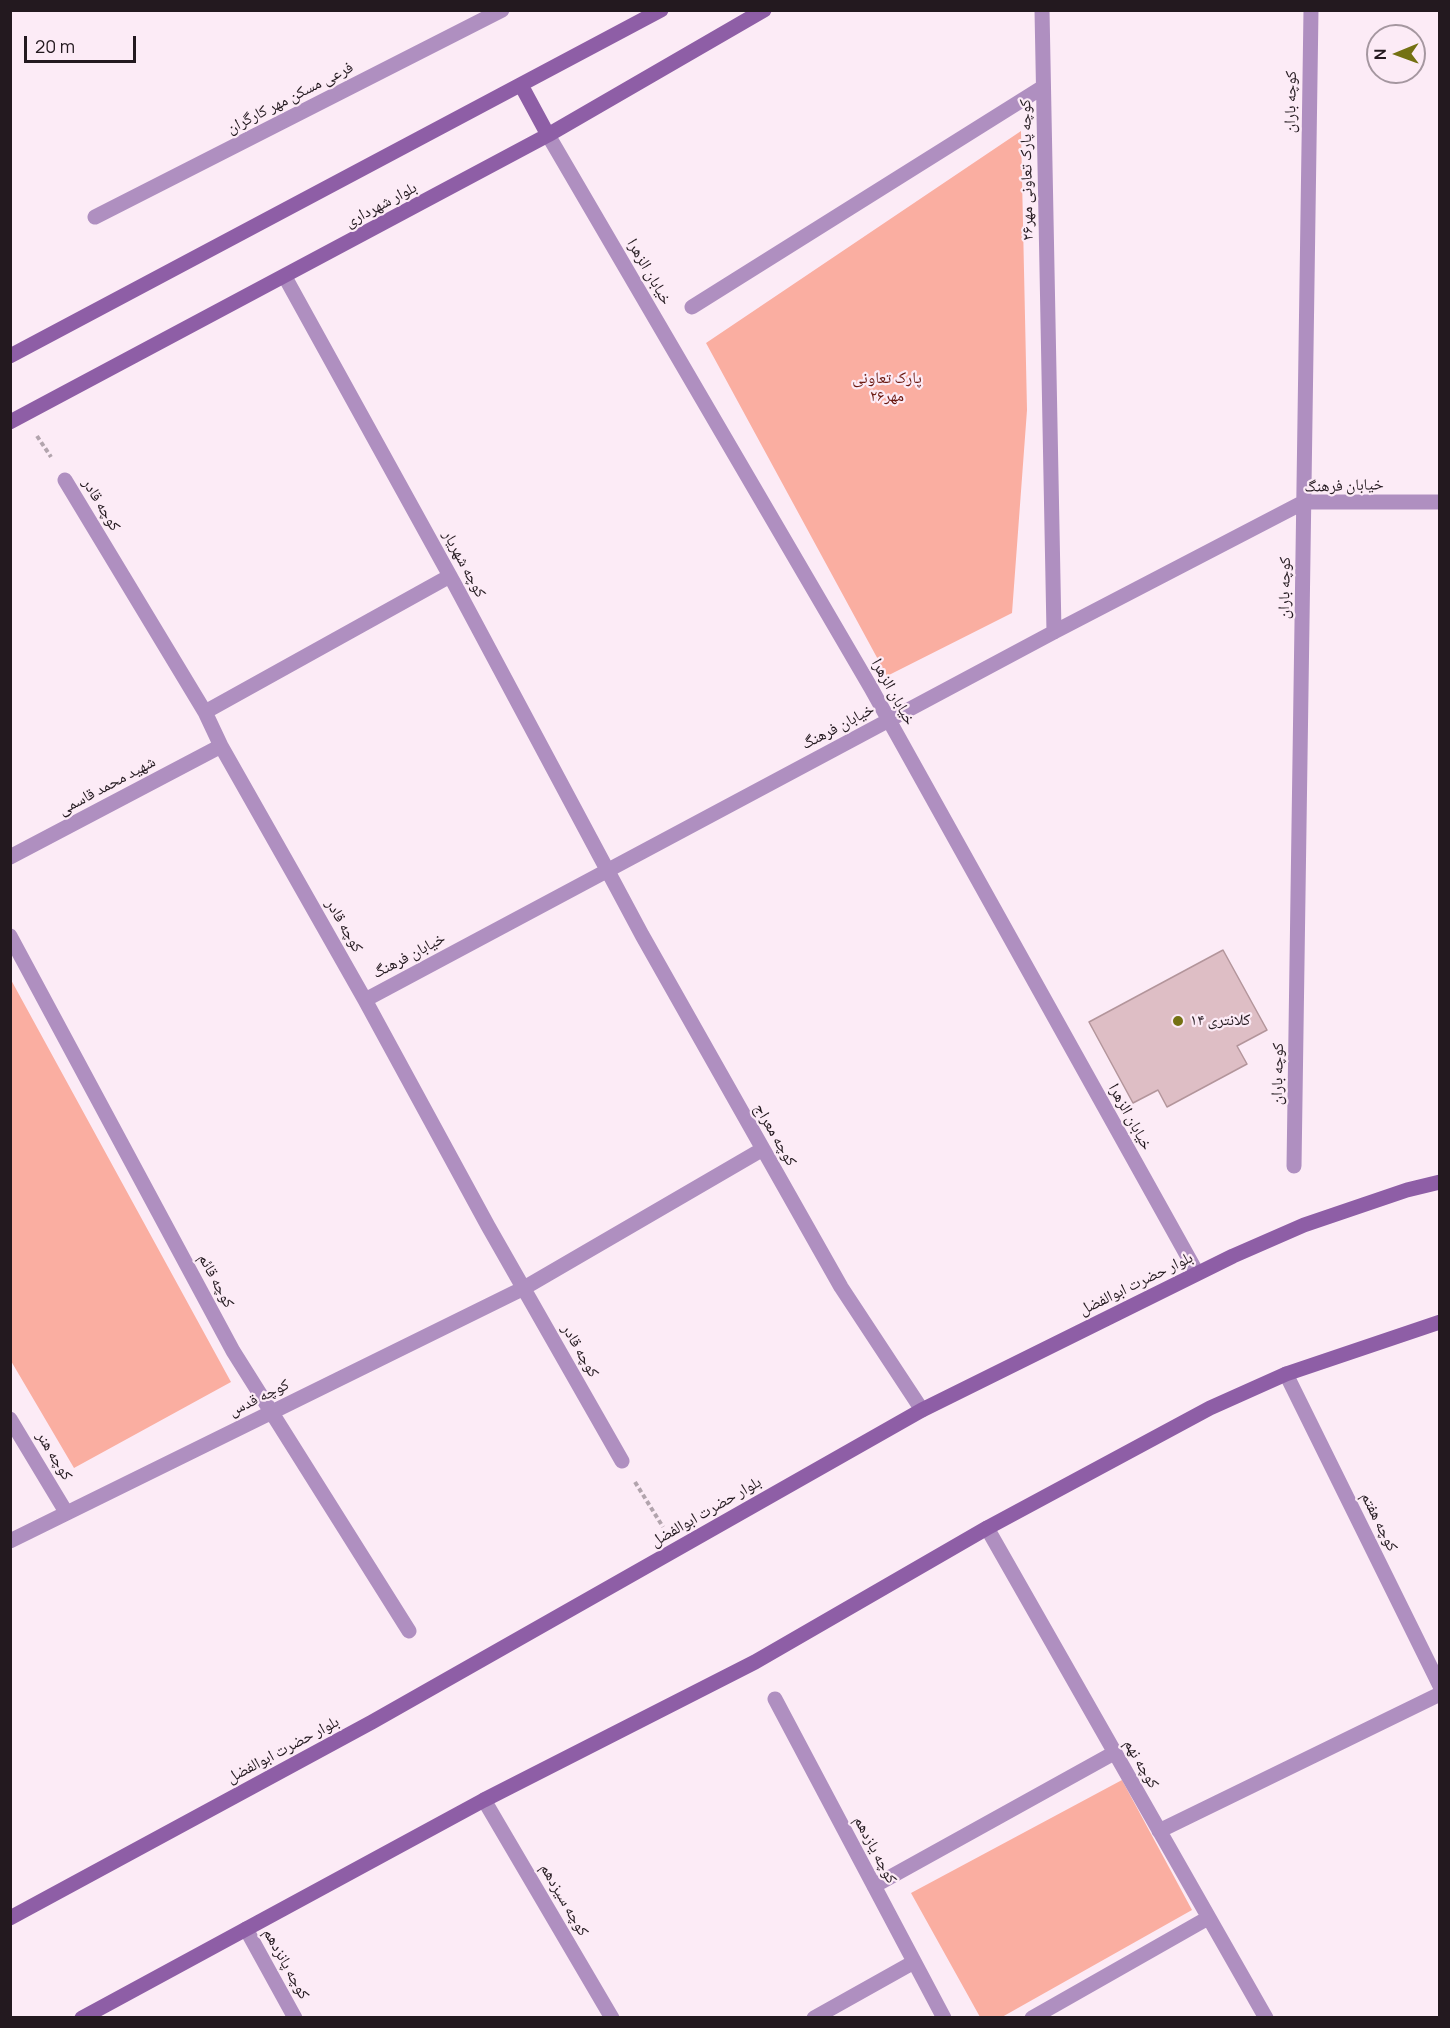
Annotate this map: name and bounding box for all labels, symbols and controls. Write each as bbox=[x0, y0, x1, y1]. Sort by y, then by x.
scale bar bbox=[27, 24, 140, 62]
north arrow bbox=[1366, 24, 1426, 84]
text: 20 m bbox=[35, 34, 75, 58]
text: N bbox=[1369, 48, 1391, 60]
street label: فرعی مسکن مهر کارگران bbox=[224, 58, 356, 138]
street label: کوچه باران bbox=[1281, 71, 1301, 133]
street label: کوچه پارک تعاونی مهر۲۶ bbox=[1016, 99, 1038, 241]
street label: بلوار شهرداری bbox=[342, 178, 420, 232]
street label: خیابان الزهرا bbox=[622, 236, 676, 308]
park label: پارک تعاونی مهر۲۶ bbox=[852, 369, 922, 407]
street label: کوچه قادر bbox=[78, 475, 124, 535]
street label: خیابان فرهنگ bbox=[1304, 475, 1384, 497]
street label: کوچه شهریار bbox=[438, 527, 490, 601]
street label: کوچه باران bbox=[1275, 557, 1295, 619]
street label: خیابان الزهرا bbox=[867, 655, 919, 729]
street label: خیابان فرهنگ bbox=[798, 700, 878, 754]
street label: شهید محمد قاسمی bbox=[55, 752, 159, 820]
street label: کوچه قادر bbox=[321, 896, 367, 956]
street label: خیابان فرهنگ bbox=[369, 929, 449, 983]
place label: کلانتری ۱۴ bbox=[1190, 1011, 1250, 1031]
marker: کلانتری ۱۴ bbox=[1171, 1014, 1185, 1028]
street label: کوچه باران bbox=[1268, 1043, 1288, 1105]
street label: خیابان الزهرا bbox=[1104, 1080, 1156, 1154]
street label: کوچه معراج bbox=[749, 1100, 801, 1170]
street label: بلوار حضرت ابوالفضل bbox=[1076, 1248, 1196, 1320]
street label: کوچه قائم bbox=[194, 1251, 238, 1311]
street label: کوچه قادر bbox=[557, 1321, 603, 1381]
street label: کوچه قدس bbox=[225, 1375, 293, 1421]
street label: کوچه هنر bbox=[32, 1428, 76, 1484]
street label: بلوار حضرت ابوالفضل bbox=[647, 1473, 765, 1551]
street label: کوچه هفتم bbox=[1357, 1489, 1401, 1555]
street label: بلوار حضرت ابوالفضل bbox=[223, 1712, 343, 1788]
street label: کوچه نهم bbox=[1119, 1736, 1163, 1792]
street label: کوچه یازدهم bbox=[849, 1813, 901, 1887]
street label: کوچه سیزدهم bbox=[536, 1860, 592, 1940]
street label: کوچه پانزدهم bbox=[259, 1925, 313, 2003]

